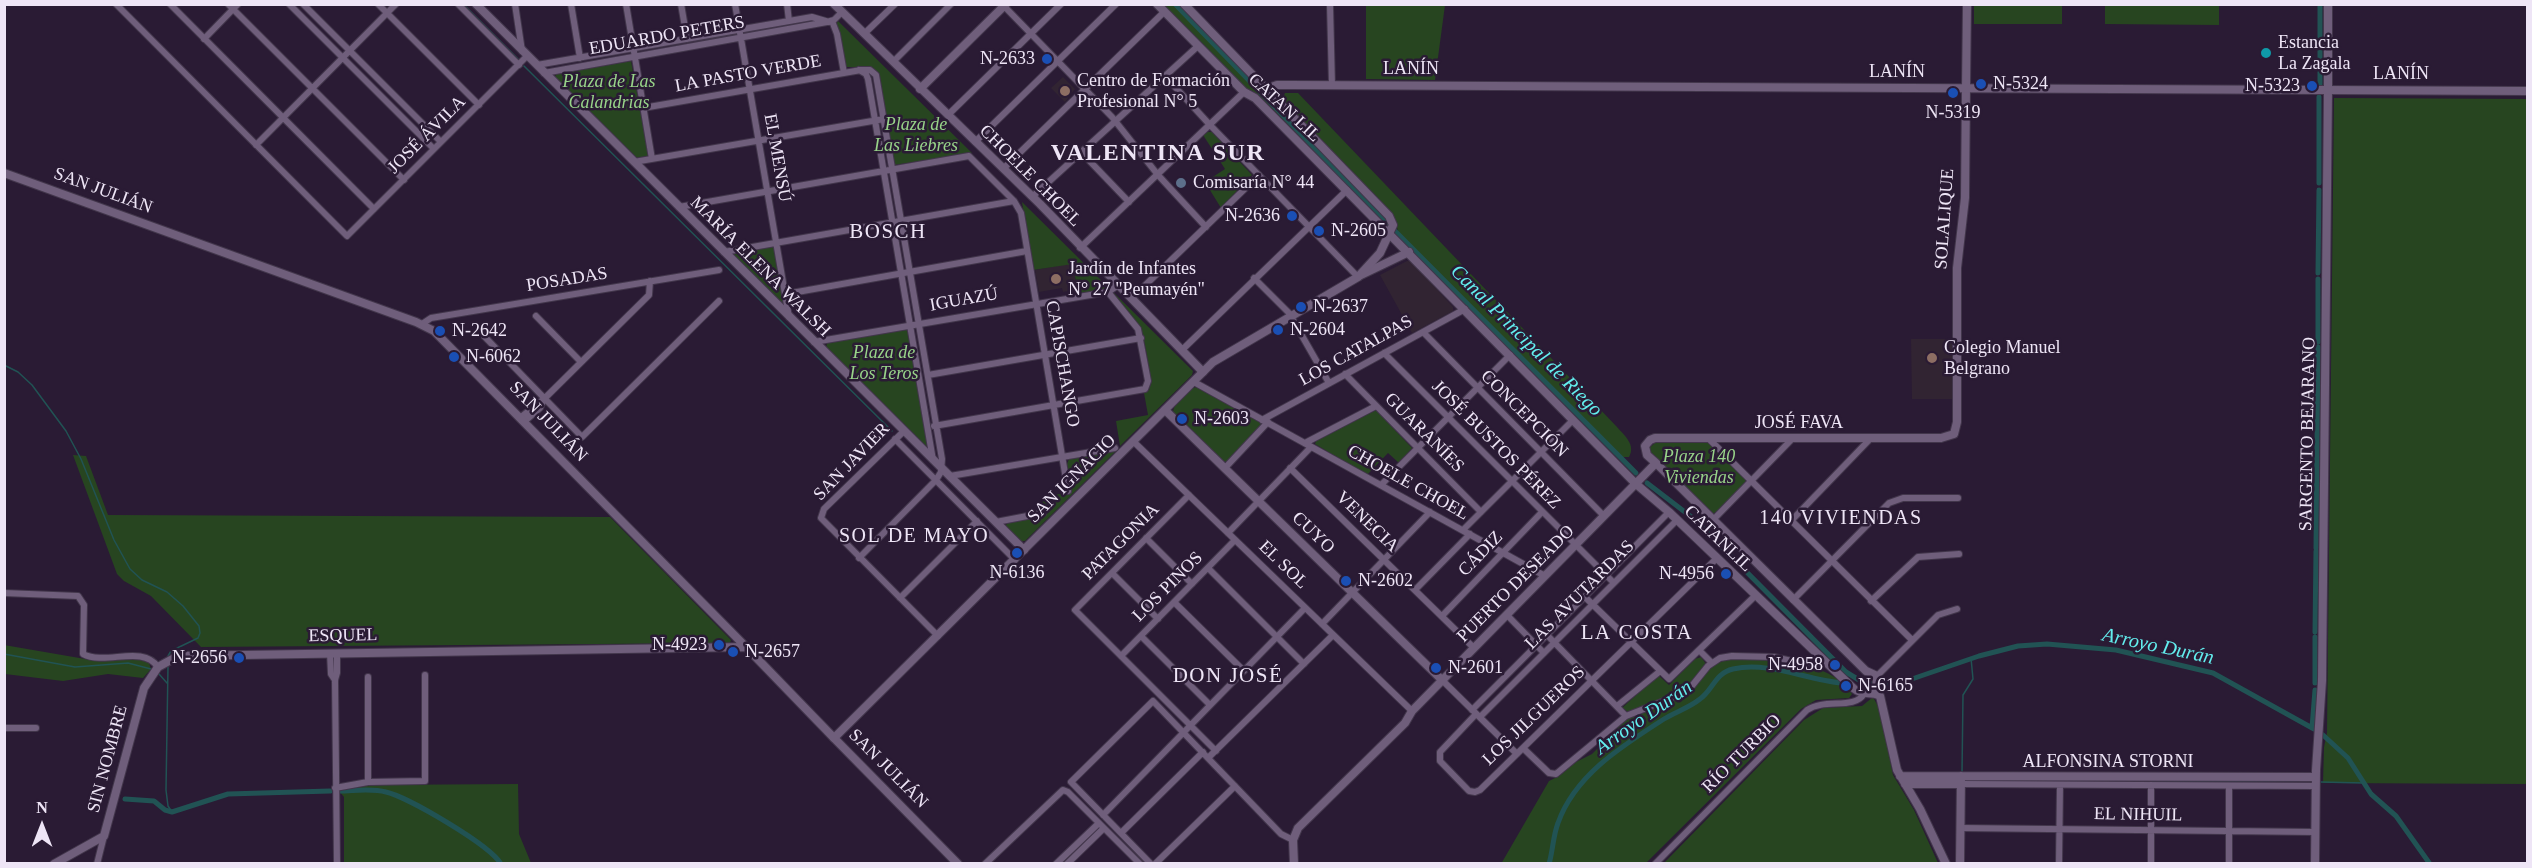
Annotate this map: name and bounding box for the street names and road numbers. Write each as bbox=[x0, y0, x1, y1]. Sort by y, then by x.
street label: EDUARDO PETERS bbox=[588, 12, 746, 60]
street label: LA PASTO VERDE bbox=[673, 51, 823, 97]
street label: LANÍN bbox=[1383, 58, 1439, 80]
street label: LANÍN bbox=[1869, 61, 1925, 83]
street label: LANÍN bbox=[2373, 63, 2429, 85]
street label: CATAN LIL bbox=[1243, 69, 1325, 147]
street label: JOSÉ ÁVILA bbox=[383, 91, 471, 179]
street label: EL MENSÚ bbox=[759, 112, 795, 204]
street label: CHOELE CHOEL bbox=[974, 120, 1086, 232]
street label: SAN JULIÁN bbox=[51, 163, 155, 219]
street label: SOLALIQUE bbox=[1931, 168, 1959, 270]
street label: MARÍA ELENA WALSH bbox=[685, 192, 835, 342]
street label: POSADAS bbox=[525, 263, 609, 297]
street label: IGUAZÚ bbox=[928, 283, 1000, 317]
street label: CAPISCHANGO bbox=[1040, 299, 1084, 429]
street label: LOS CATALPAS bbox=[1295, 311, 1417, 391]
street label: SARGENTO BEJARANO bbox=[2296, 337, 2320, 531]
street label: CONCEPCIÓN bbox=[1476, 366, 1572, 462]
street label: JOSÉ BUSTOS PÉREZ bbox=[1427, 376, 1565, 514]
street label: SAN JULIÁN bbox=[504, 377, 592, 467]
street label: GUARANÍES bbox=[1380, 389, 1468, 477]
street label: JOSÉ FAVA bbox=[1755, 412, 1843, 434]
street label: SAN JAVIER bbox=[809, 418, 895, 506]
street label: SAN IGNACIO bbox=[1023, 430, 1121, 528]
street label: CHOELE CHOEL bbox=[1344, 441, 1472, 525]
street label: VENECIA bbox=[1331, 487, 1403, 557]
street label: PATAGONIA bbox=[1078, 499, 1164, 585]
street label: CATANLIL bbox=[1679, 501, 1757, 577]
street label: CUYO bbox=[1287, 508, 1339, 558]
street label: PUERTO DESEADO bbox=[1453, 521, 1579, 647]
street label: CÁDIZ bbox=[1454, 527, 1508, 581]
street label: EL SOL bbox=[1254, 536, 1312, 594]
street label: LAS AVUTARDAS bbox=[1521, 536, 1639, 654]
street label: LOS PINOS bbox=[1128, 547, 1208, 627]
street label: ESQUEL bbox=[308, 625, 378, 647]
street label: LOS JILGUEROS bbox=[1478, 662, 1590, 770]
street label: SIN NOMBRE bbox=[83, 703, 133, 815]
street label: RÍO TURBIO bbox=[1698, 710, 1786, 798]
street label: SAN JULIÁN bbox=[844, 725, 932, 813]
street label: ALFONSINA STORNI bbox=[2022, 751, 2194, 773]
street label: EL NIHUIL bbox=[2094, 803, 2182, 827]

